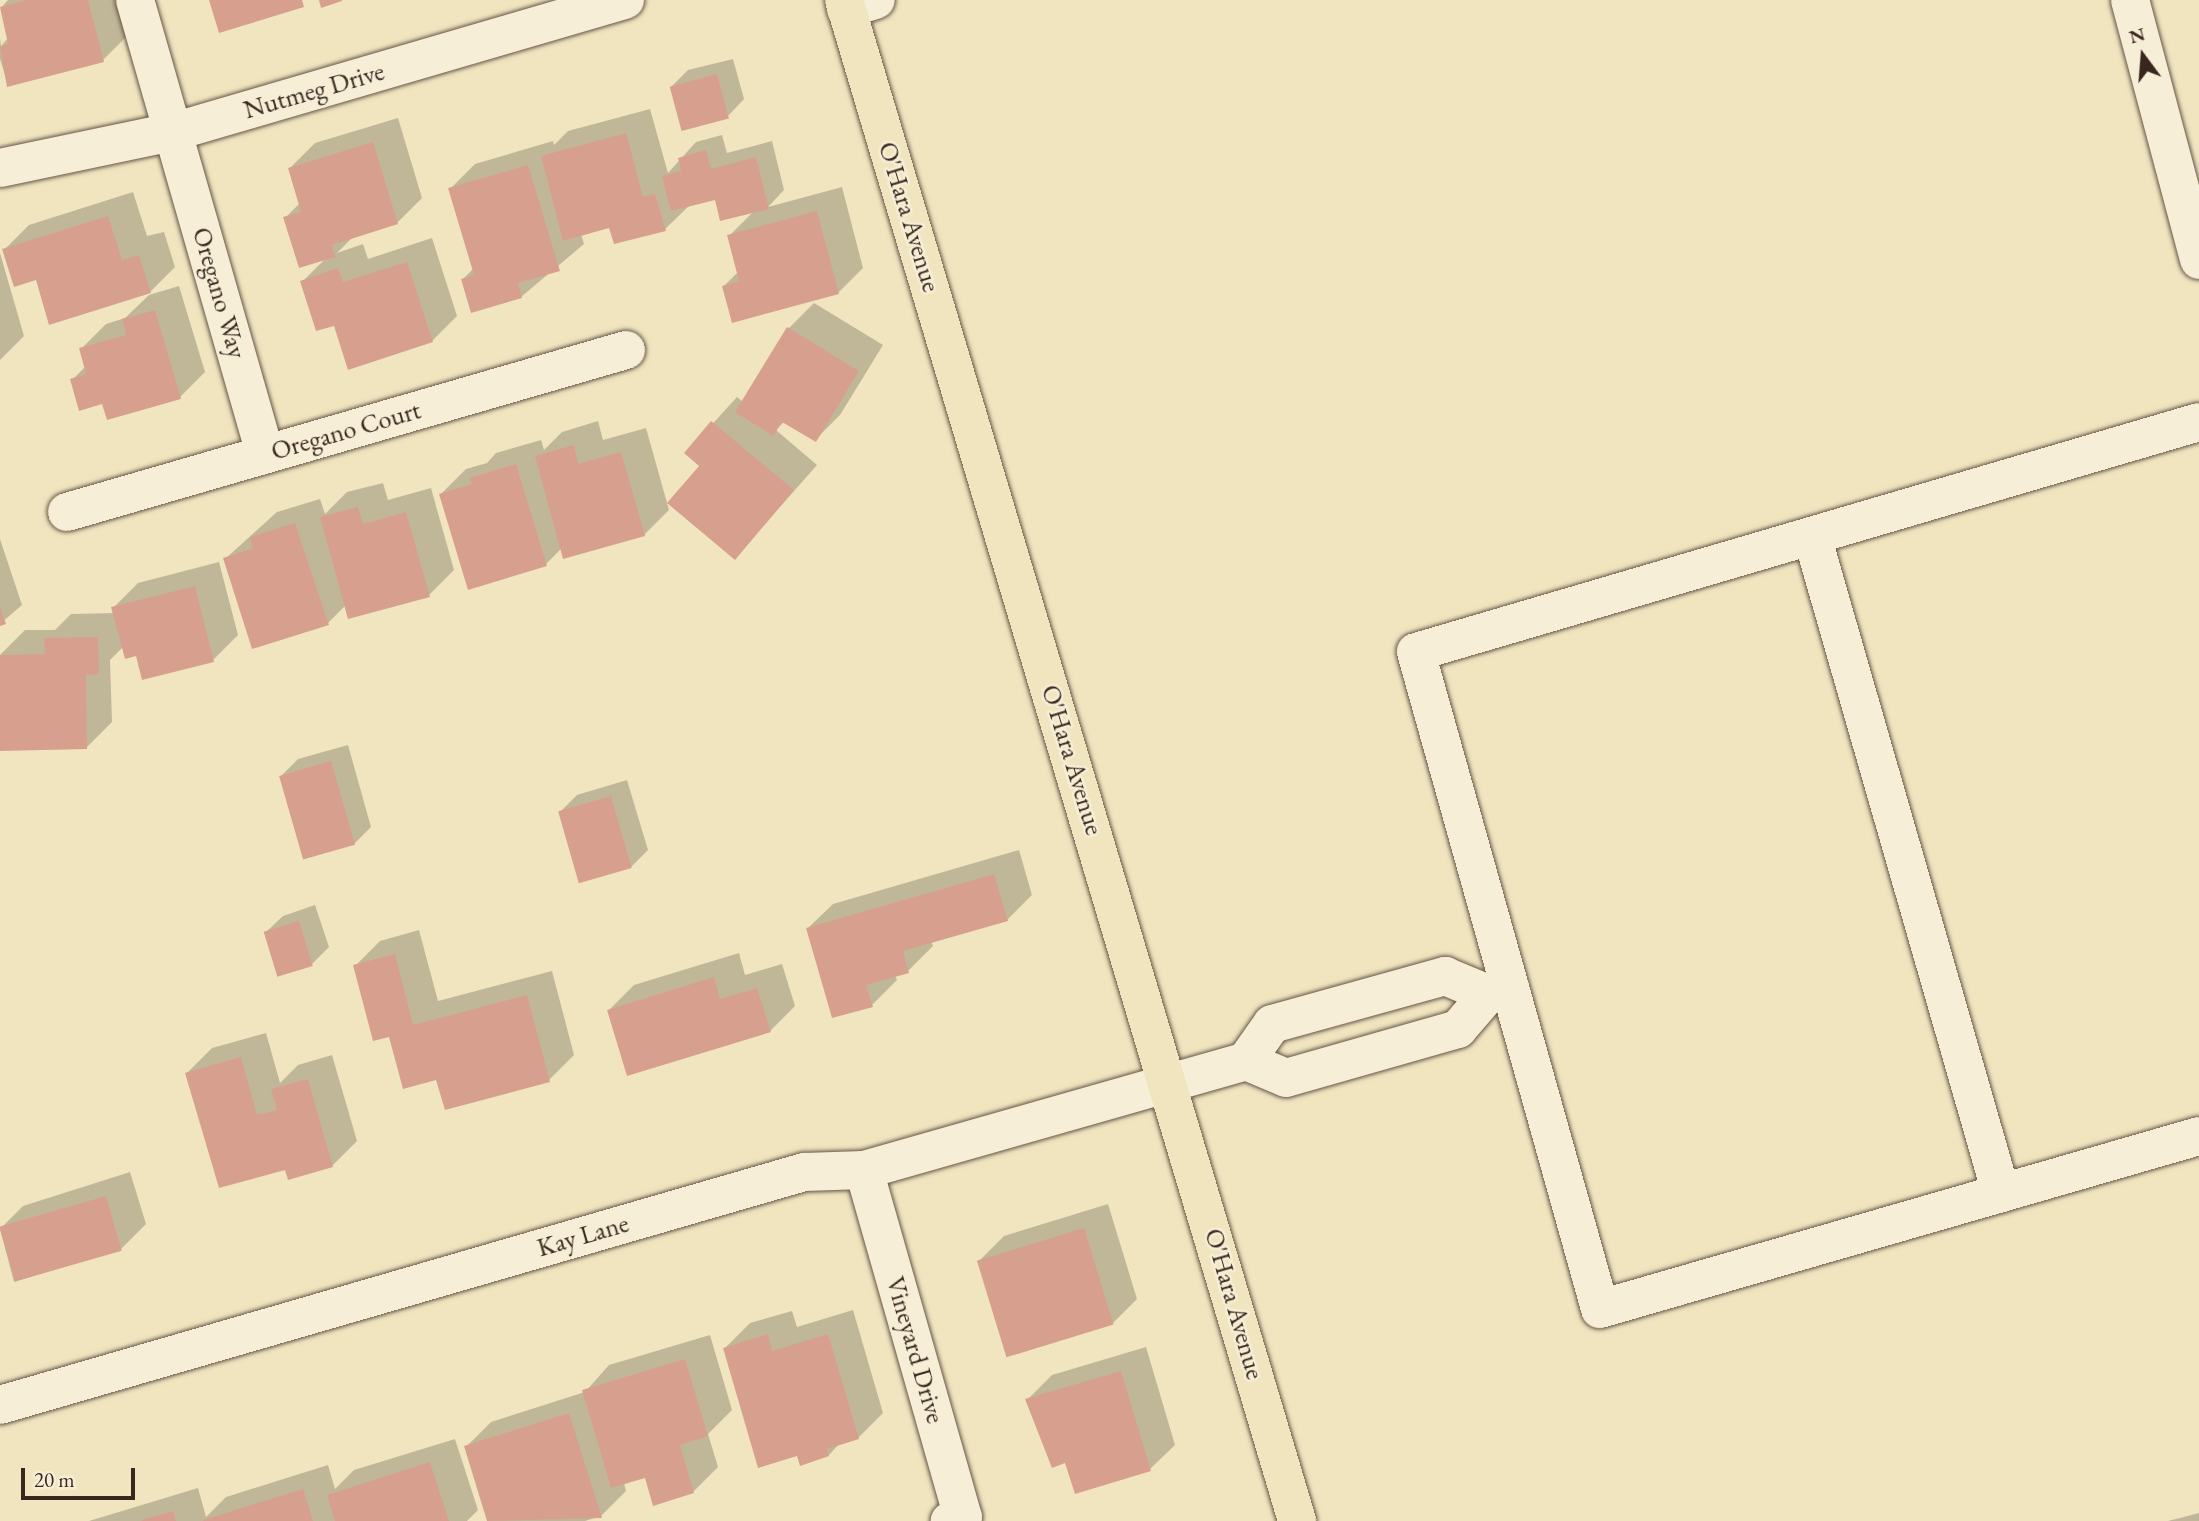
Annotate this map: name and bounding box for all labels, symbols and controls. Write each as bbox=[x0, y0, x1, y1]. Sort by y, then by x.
north arrow bbox=[2108, 21, 2178, 91]
text: N bbox=[2126, 21, 2148, 49]
street label: Nutmeg Drive bbox=[240, 56, 388, 126]
street label: O'Hara Avenue bbox=[871, 138, 947, 296]
street label: Oregano Way bbox=[185, 224, 253, 362]
street label: Oregano Court bbox=[268, 395, 424, 467]
street label: O'Hara Avenue bbox=[1034, 681, 1110, 839]
street label: Kay Lane bbox=[534, 1208, 632, 1264]
street label: O'Hara Avenue bbox=[1198, 1225, 1270, 1383]
street label: Vineyard Drive bbox=[879, 1273, 951, 1427]
scale bar bbox=[24, 1454, 138, 1498]
text: 20 m bbox=[34, 1466, 75, 1493]

